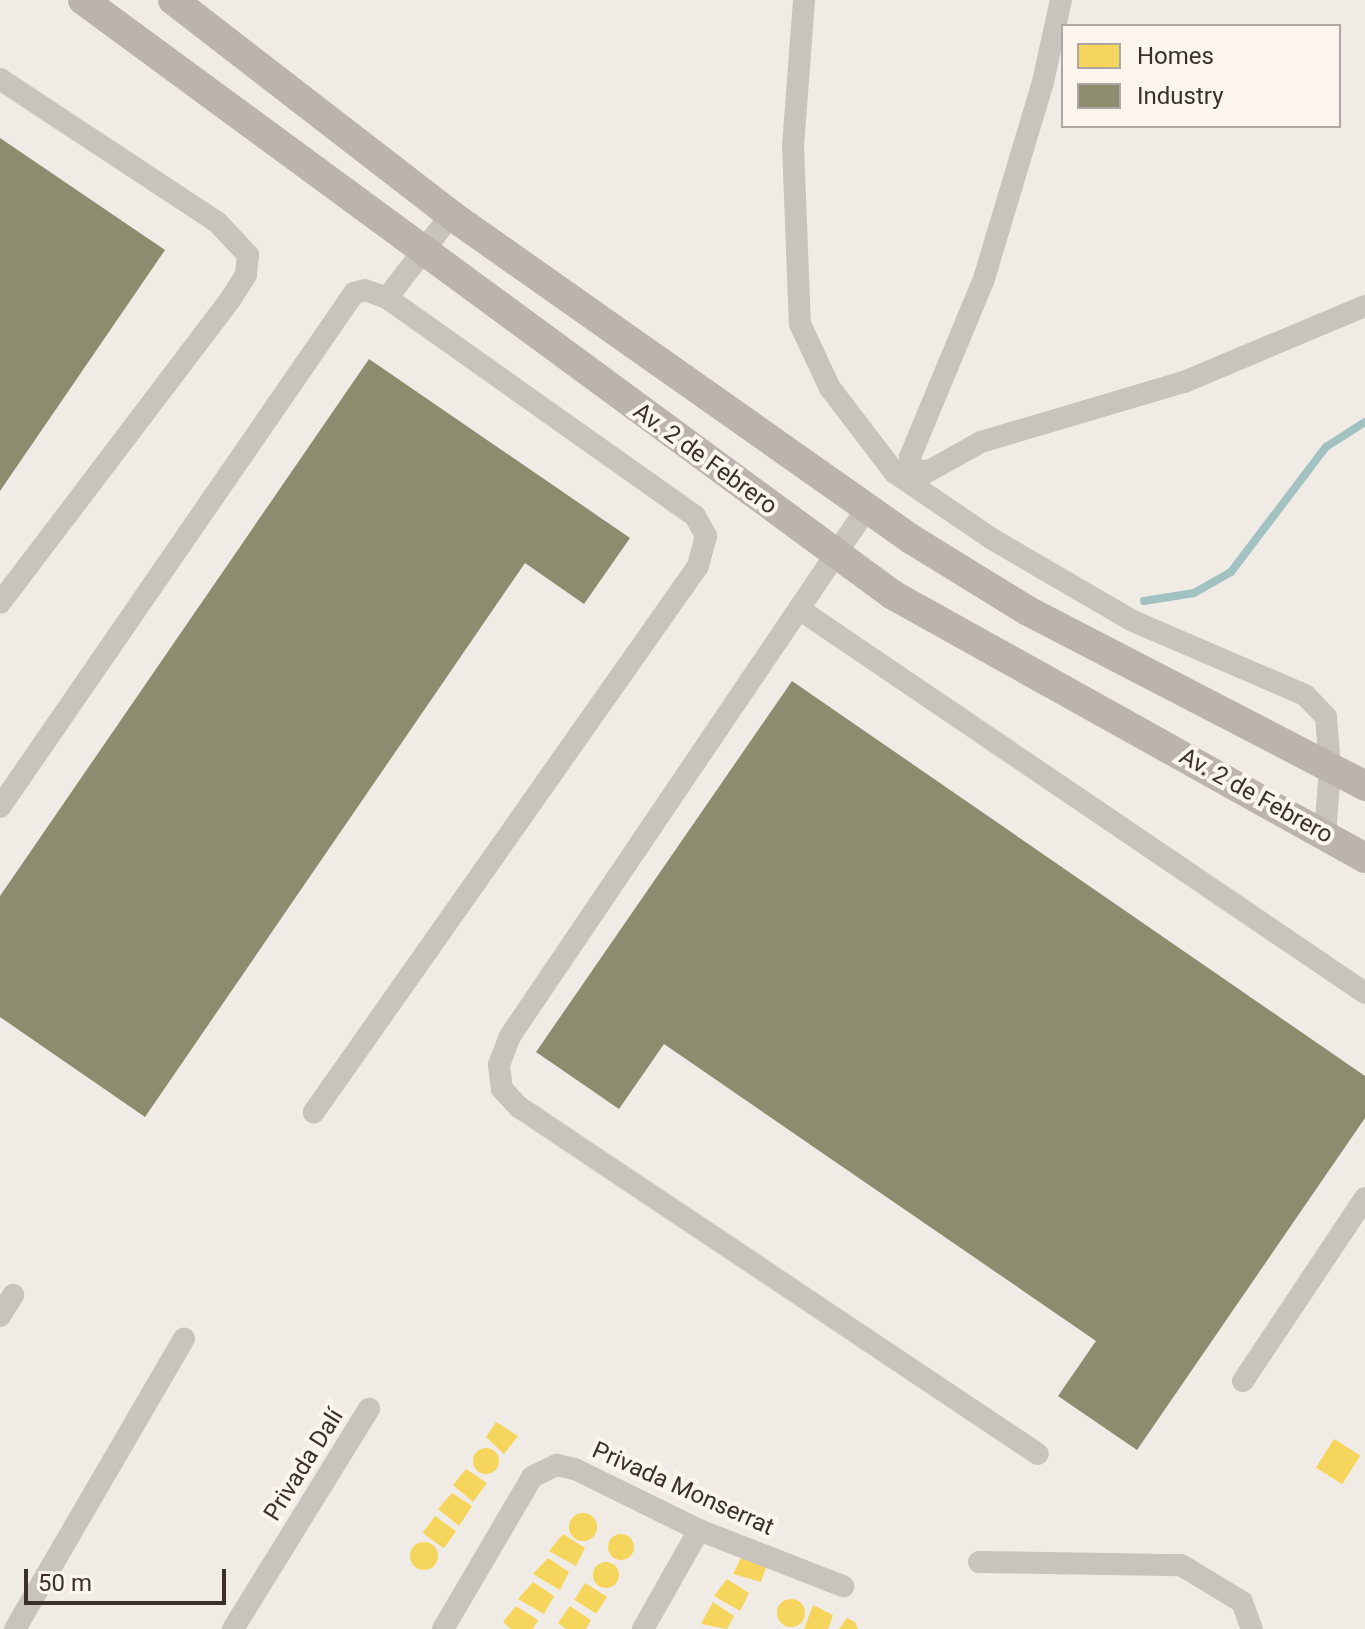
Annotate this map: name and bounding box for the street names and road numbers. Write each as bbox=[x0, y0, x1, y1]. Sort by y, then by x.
street label: Av. 2 de Febrero bbox=[627, 397, 783, 521]
street label: Av. 2 de Febrero bbox=[1174, 742, 1338, 850]
street label: Privada Dalí bbox=[258, 1404, 350, 1526]
street label: Privada Monserrat bbox=[588, 1436, 778, 1542]

